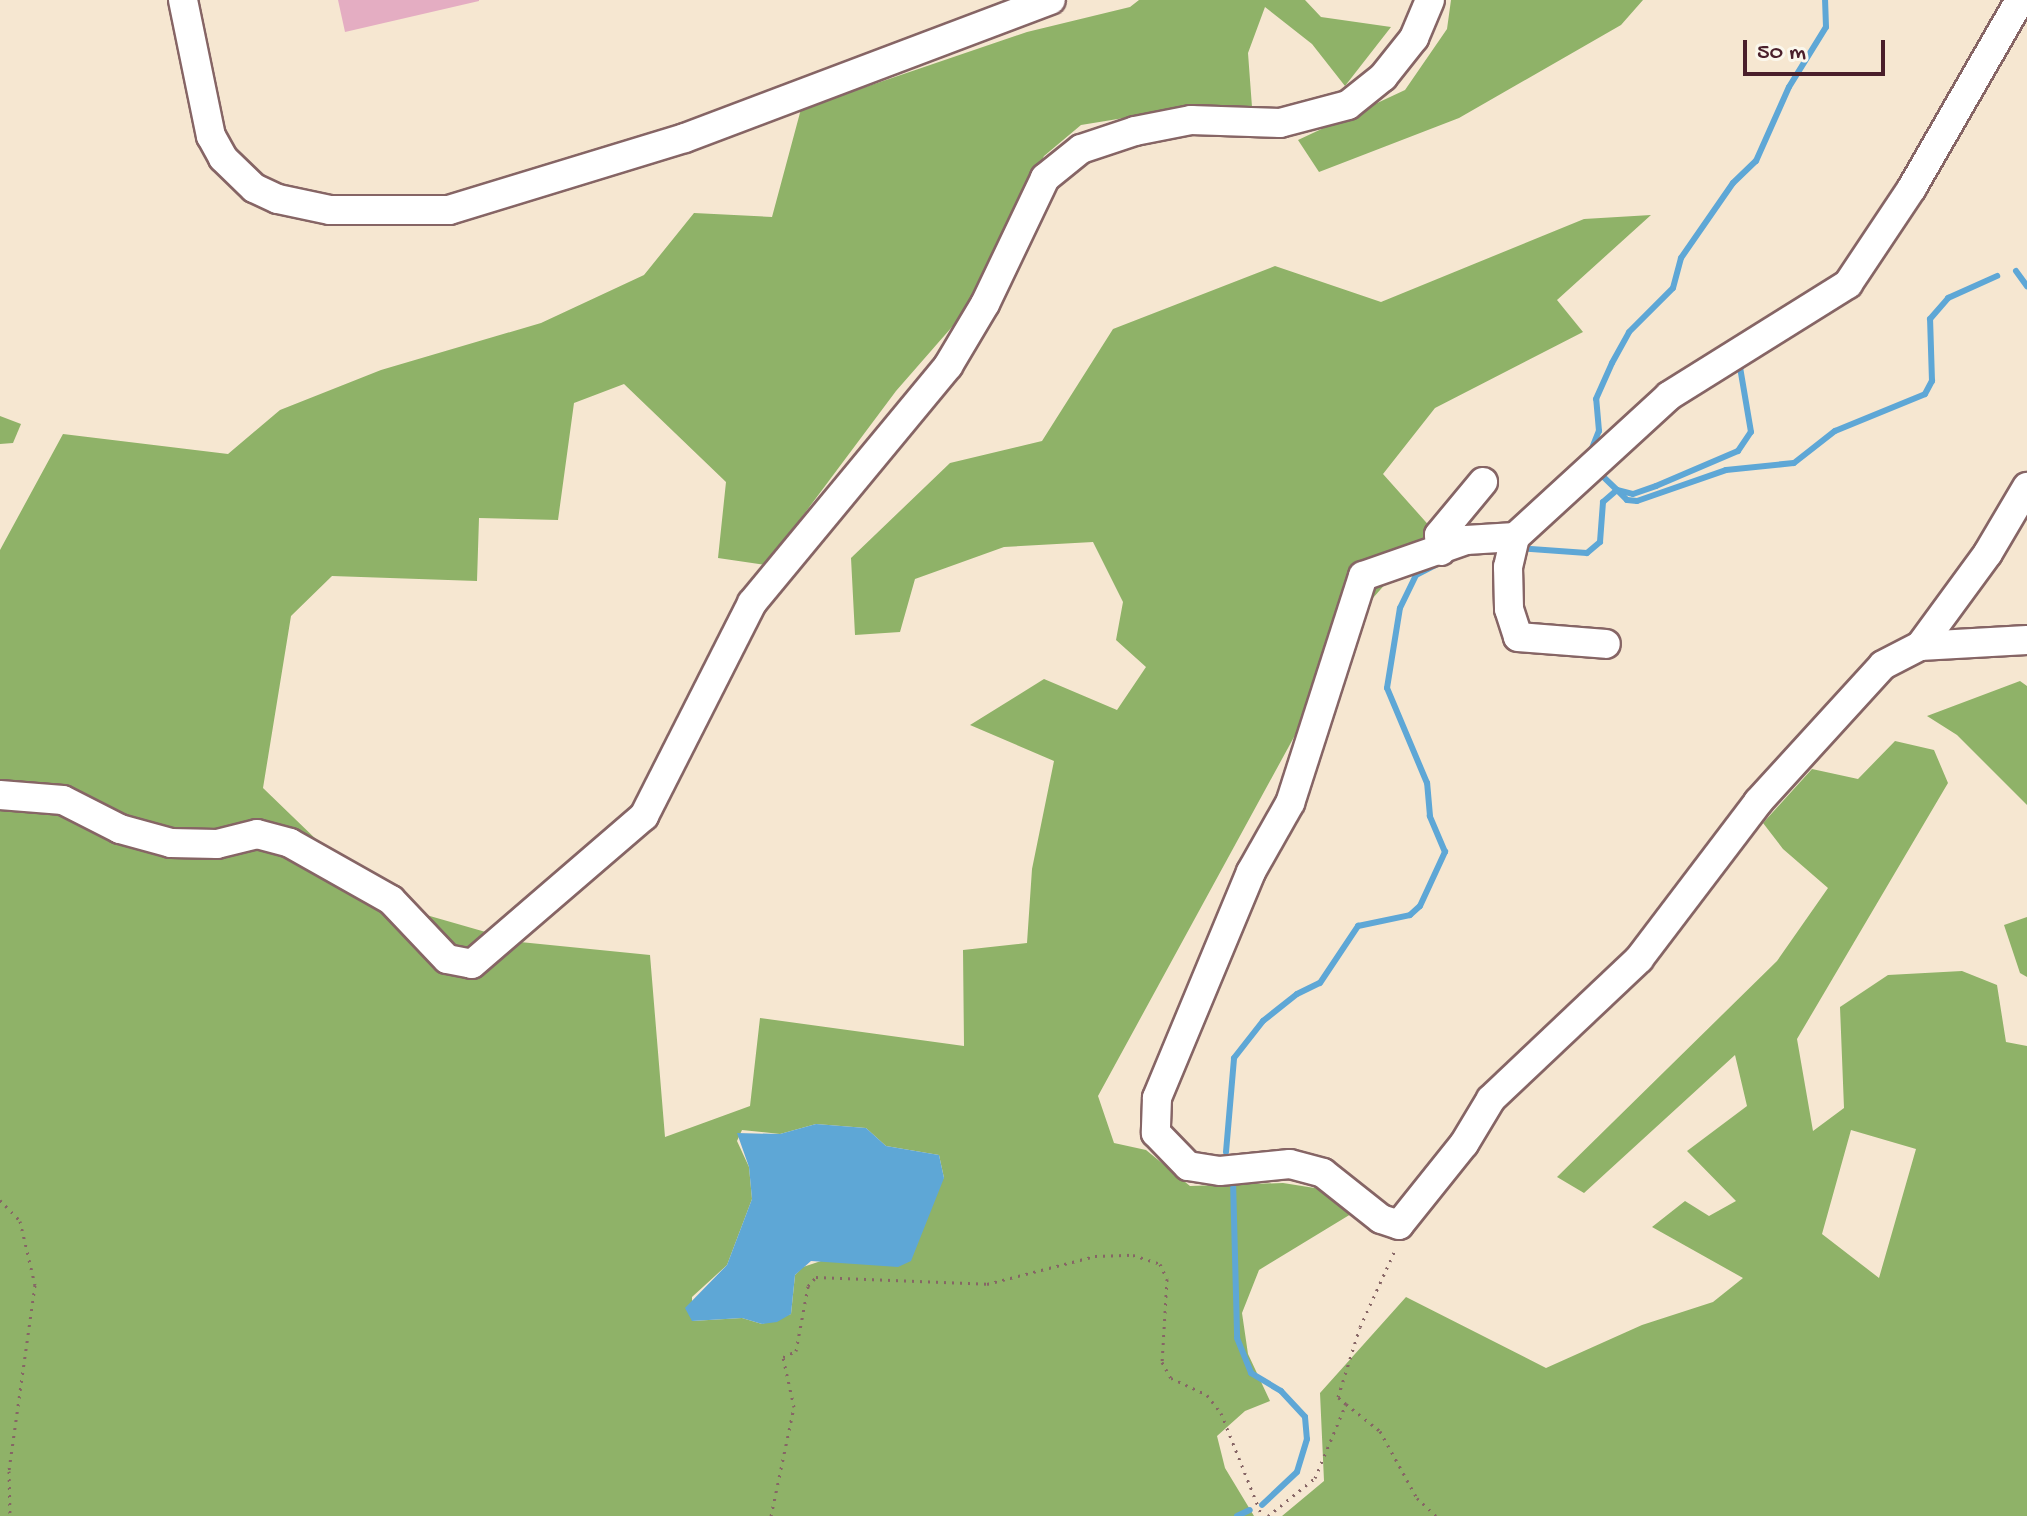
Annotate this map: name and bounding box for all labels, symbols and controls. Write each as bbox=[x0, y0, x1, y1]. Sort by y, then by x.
scale bar bbox=[1747, 24, 1889, 74]
text: 50 m bbox=[1757, 39, 1806, 68]

